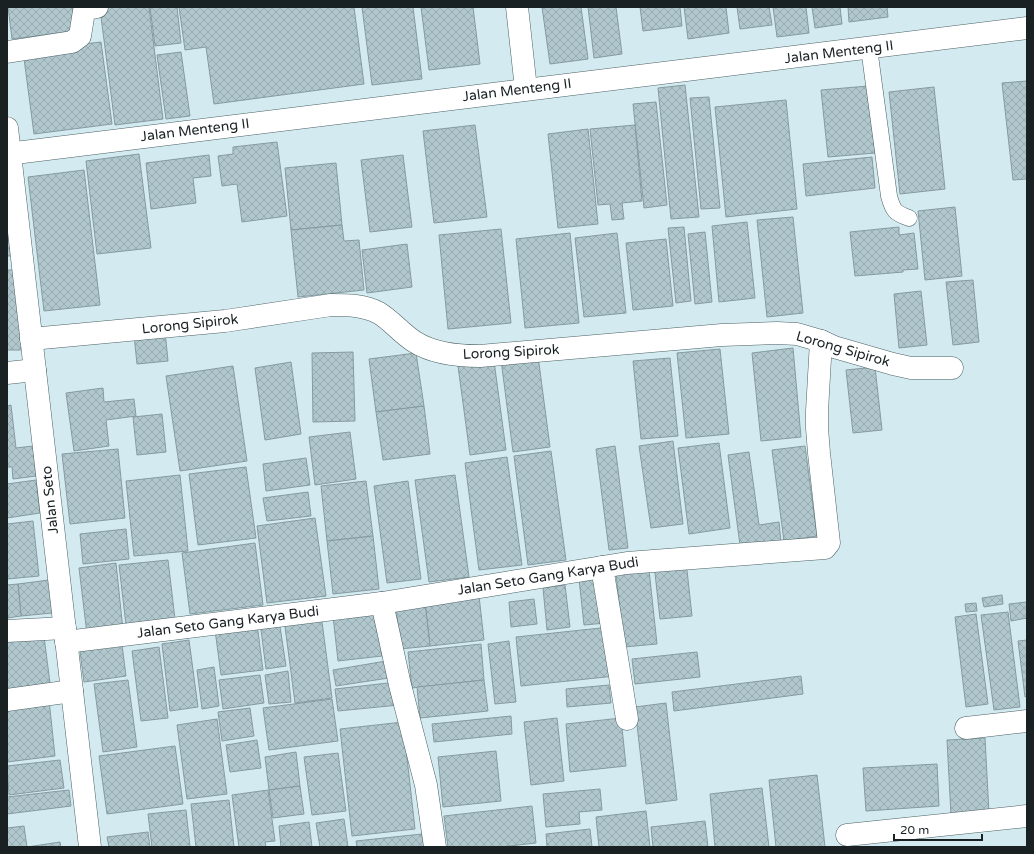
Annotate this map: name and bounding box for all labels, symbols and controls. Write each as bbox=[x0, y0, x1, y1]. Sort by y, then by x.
street label: Jalan Menteng II bbox=[784, 37, 894, 67]
street label: Jalan Menteng II bbox=[462, 75, 572, 105]
street label: Jalan Menteng II bbox=[140, 115, 250, 145]
street label: Lorong Sipirok bbox=[141, 310, 239, 338]
street label: Lorong Sipirok bbox=[794, 327, 892, 371]
street label: Lorong Sipirok bbox=[462, 341, 560, 363]
street label: Jalan Seto bbox=[38, 465, 62, 535]
street label: Jalan Seto Gang Karya Budi bbox=[456, 553, 640, 599]
street label: Jalan Seto Gang Karya Budi bbox=[136, 602, 320, 642]
scale bar bbox=[894, 816, 982, 842]
text: 20 m bbox=[900, 823, 929, 837]

